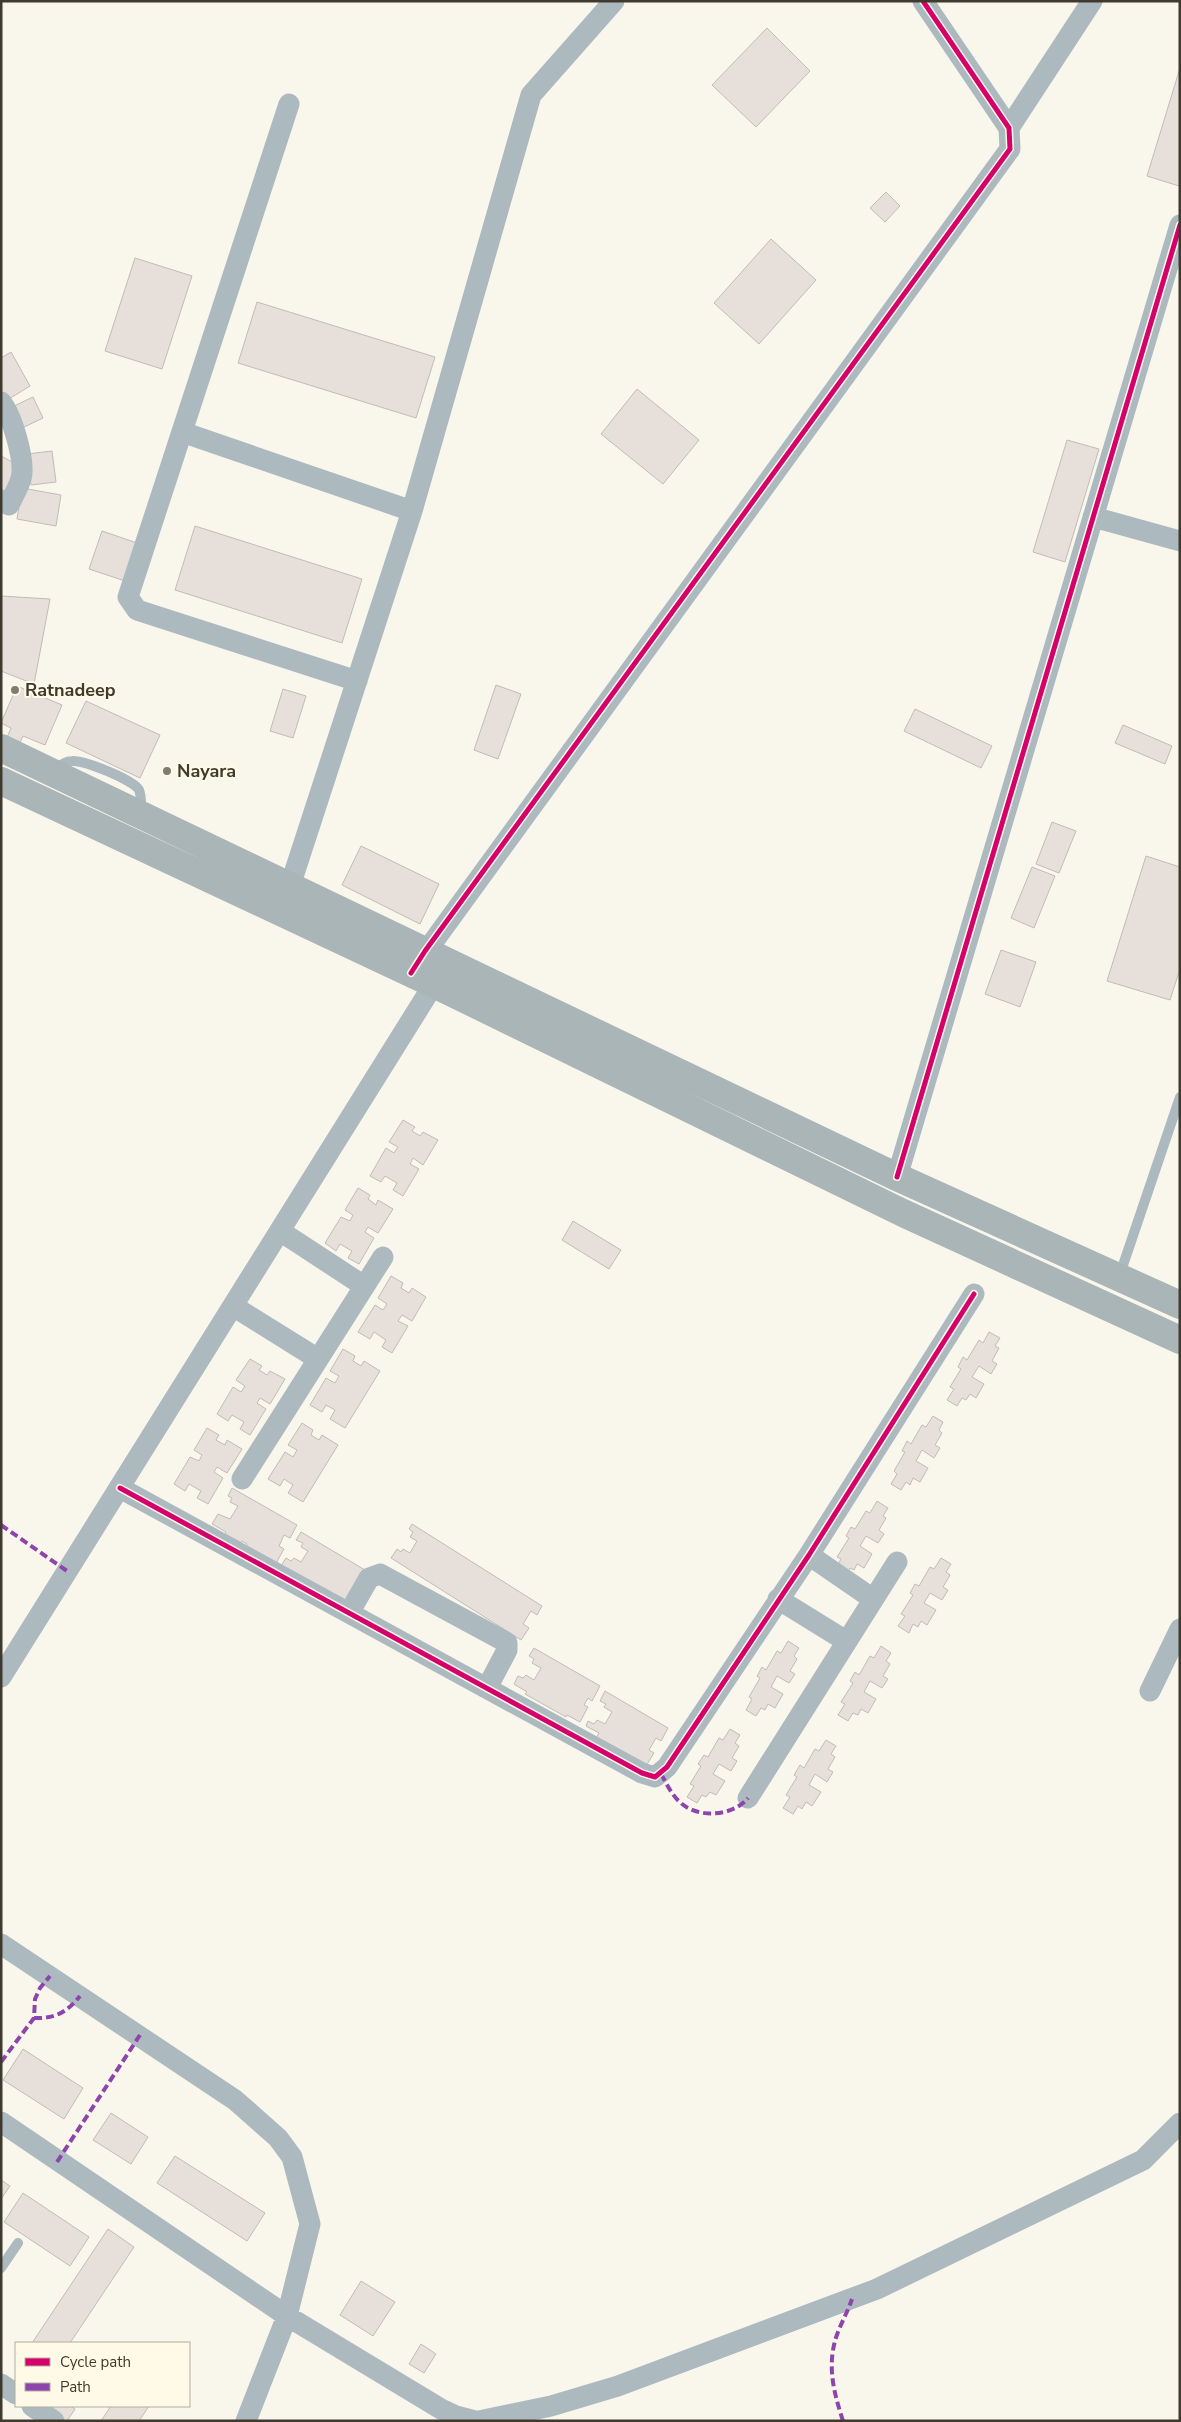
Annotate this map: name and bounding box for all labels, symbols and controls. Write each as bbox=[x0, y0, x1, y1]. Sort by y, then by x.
place label: Ratnadeep bbox=[25, 678, 116, 702]
marker: Ratnadeep bbox=[9, 684, 21, 696]
place label: Nayara bbox=[177, 759, 236, 783]
marker: Nayara bbox=[161, 765, 173, 777]
legend bbox=[15, 2342, 190, 2407]
text: Cycle path bbox=[60, 2352, 131, 2372]
text: Path bbox=[60, 2377, 91, 2397]

